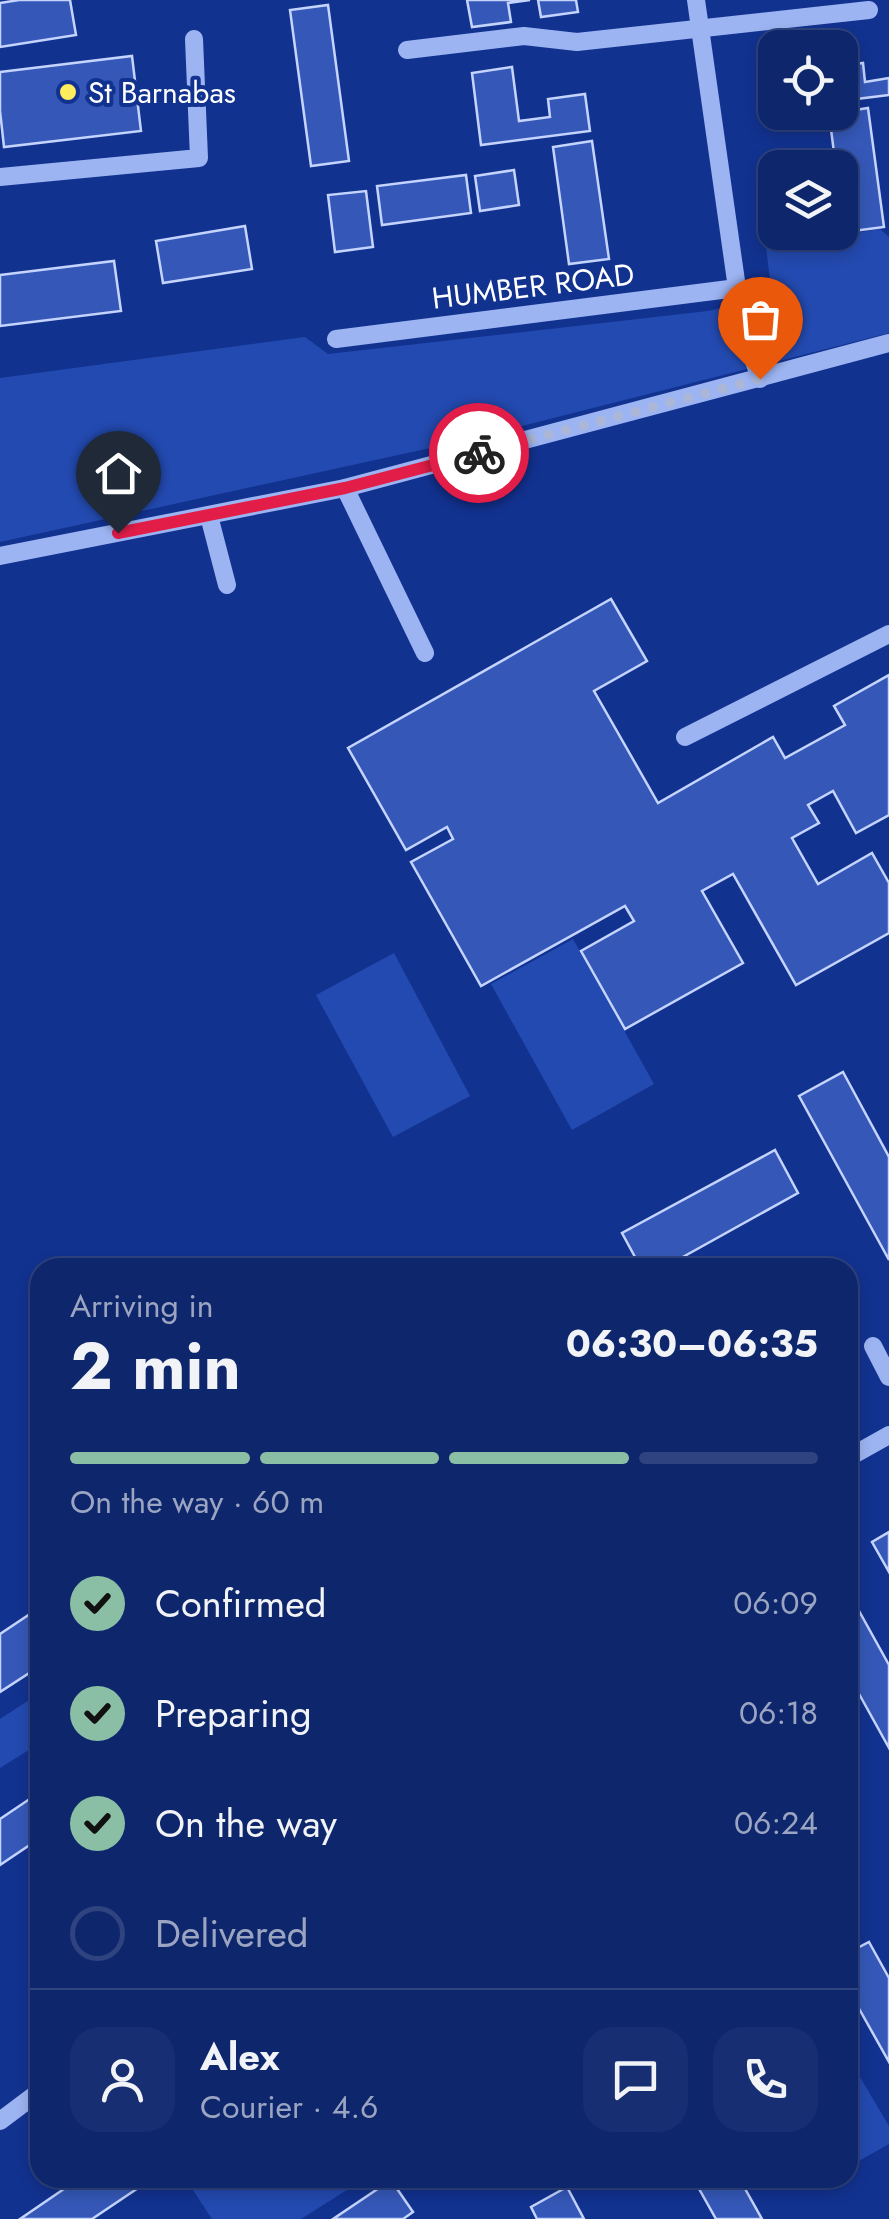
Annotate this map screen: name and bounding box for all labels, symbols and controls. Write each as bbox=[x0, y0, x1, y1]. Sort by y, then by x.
map controls bbox=[758, 30, 858, 250]
button: locate bbox=[758, 30, 858, 130]
place label: St Barnabas bbox=[88, 71, 236, 114]
marker: St Barnabas bbox=[57, 81, 79, 103]
button: layers bbox=[758, 150, 858, 250]
street label: HUMBER ROAD bbox=[429, 252, 637, 320]
pin bbox=[718, 277, 803, 380]
icon: bag bbox=[733, 292, 788, 347]
courier bbox=[429, 403, 529, 503]
icon: bike bbox=[452, 426, 507, 481]
pin bbox=[76, 431, 161, 534]
icon: home bbox=[91, 446, 146, 501]
text: Arriving in bbox=[70, 1283, 214, 1329]
text: 06:30–06:35 bbox=[566, 1316, 818, 1371]
text: 2 min bbox=[70, 1319, 241, 1413]
text: On the way · 60 m bbox=[70, 1479, 324, 1525]
icon: check bbox=[70, 1576, 125, 1631]
text: Confirmed bbox=[155, 1576, 326, 1631]
text: 06:09 bbox=[733, 1580, 818, 1626]
icon: check bbox=[70, 1686, 125, 1741]
text: Preparing bbox=[155, 1686, 312, 1741]
text: 06:18 bbox=[739, 1690, 818, 1736]
icon: check bbox=[70, 1796, 125, 1851]
text: On the way bbox=[155, 1796, 337, 1851]
text: 06:24 bbox=[734, 1800, 818, 1846]
text: Delivered bbox=[155, 1906, 308, 1961]
button: person bbox=[70, 2027, 175, 2132]
button: chat bbox=[583, 2027, 688, 2132]
button: phone bbox=[713, 2027, 818, 2132]
text: Alex bbox=[200, 2029, 280, 2084]
text: Courier · 4.6 bbox=[200, 2084, 378, 2130]

